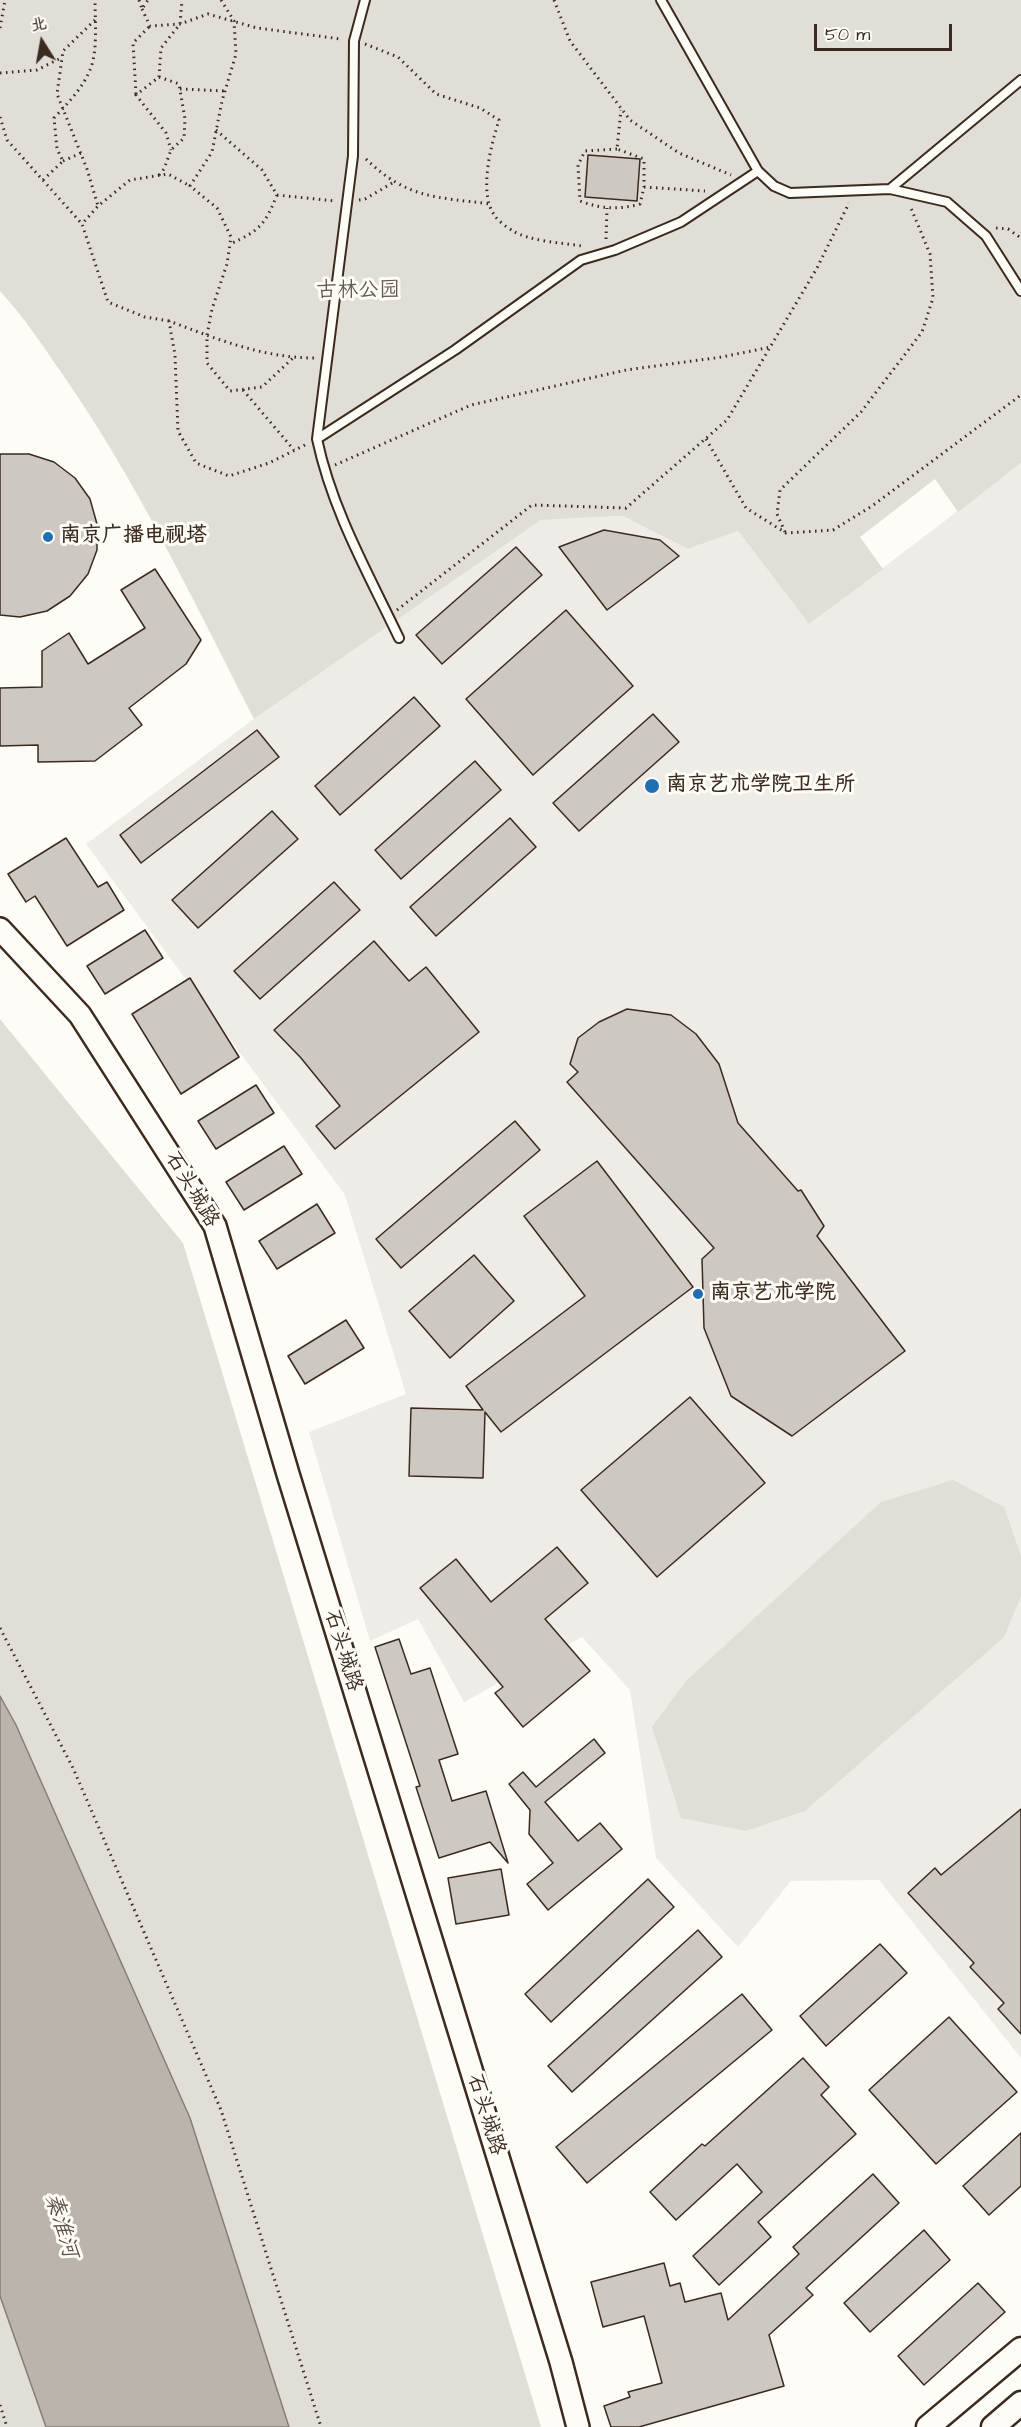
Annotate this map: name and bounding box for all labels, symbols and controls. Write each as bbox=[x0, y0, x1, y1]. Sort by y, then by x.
north arrow bbox=[12, 12, 72, 72]
text: 北 bbox=[29, 12, 49, 37]
scale bar bbox=[817, 12, 955, 50]
text: 50 m bbox=[825, 22, 870, 47]
park label: 古林公园 bbox=[316, 279, 400, 305]
place label: 南京广播电视塔 bbox=[60, 524, 207, 550]
marker: 南京广播电视塔 bbox=[41, 530, 55, 544]
place label: 南京艺术学院卫生所 bbox=[666, 773, 855, 799]
marker: 南京艺术学院卫生所 bbox=[643, 777, 661, 795]
street label: 石头城路 bbox=[159, 1148, 223, 1232]
place label: 南京艺术学院 bbox=[710, 1281, 836, 1307]
marker: 南京艺术学院 bbox=[691, 1287, 705, 1301]
street label: 石头城路 bbox=[318, 1607, 366, 1695]
street label: 石头城路 bbox=[461, 2071, 509, 2159]
water label: 秦淮河 bbox=[38, 2191, 82, 2261]

